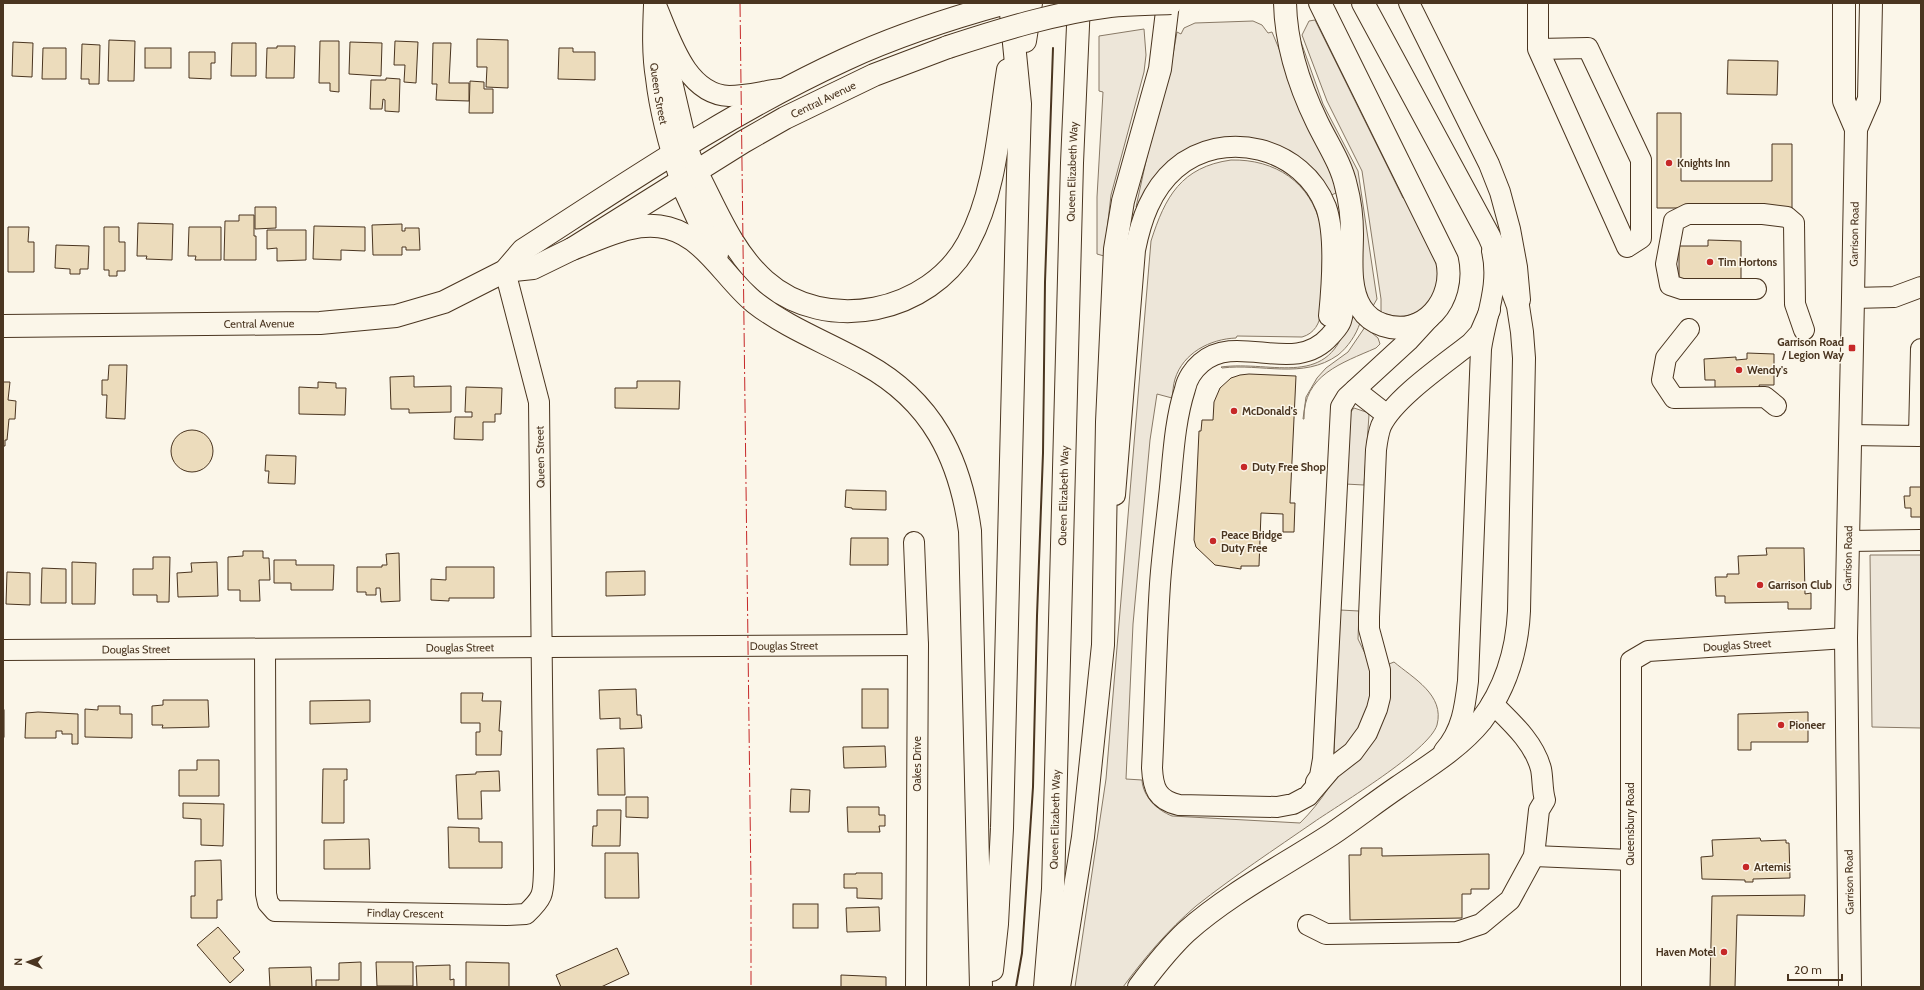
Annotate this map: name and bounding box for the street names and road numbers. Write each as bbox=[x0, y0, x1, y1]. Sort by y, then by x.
street label: Queen Street bbox=[647, 62, 671, 126]
street label: Central Avenue bbox=[788, 78, 858, 121]
street label: Queen Elizabeth Way bbox=[1063, 121, 1081, 222]
street label: Garrison Road bbox=[1847, 201, 1862, 267]
street label: Central Avenue bbox=[224, 316, 295, 331]
street label: Queen Street bbox=[532, 425, 548, 488]
street label: Queen Elizabeth Way bbox=[1055, 445, 1072, 546]
street label: Garrison Road bbox=[1840, 525, 1855, 591]
street label: Douglas Street bbox=[1702, 636, 1772, 654]
street label: Douglas Street bbox=[750, 639, 819, 653]
street label: Douglas Street bbox=[426, 640, 495, 655]
street label: Douglas Street bbox=[102, 642, 171, 656]
street label: Oakes Drive bbox=[910, 736, 924, 792]
street label: Queen Elizabeth Way bbox=[1047, 769, 1063, 870]
street label: Queensbury Road bbox=[1623, 782, 1637, 866]
street label: Garrison Road bbox=[1841, 849, 1857, 915]
street label: Findlay Crescent bbox=[367, 906, 444, 921]

